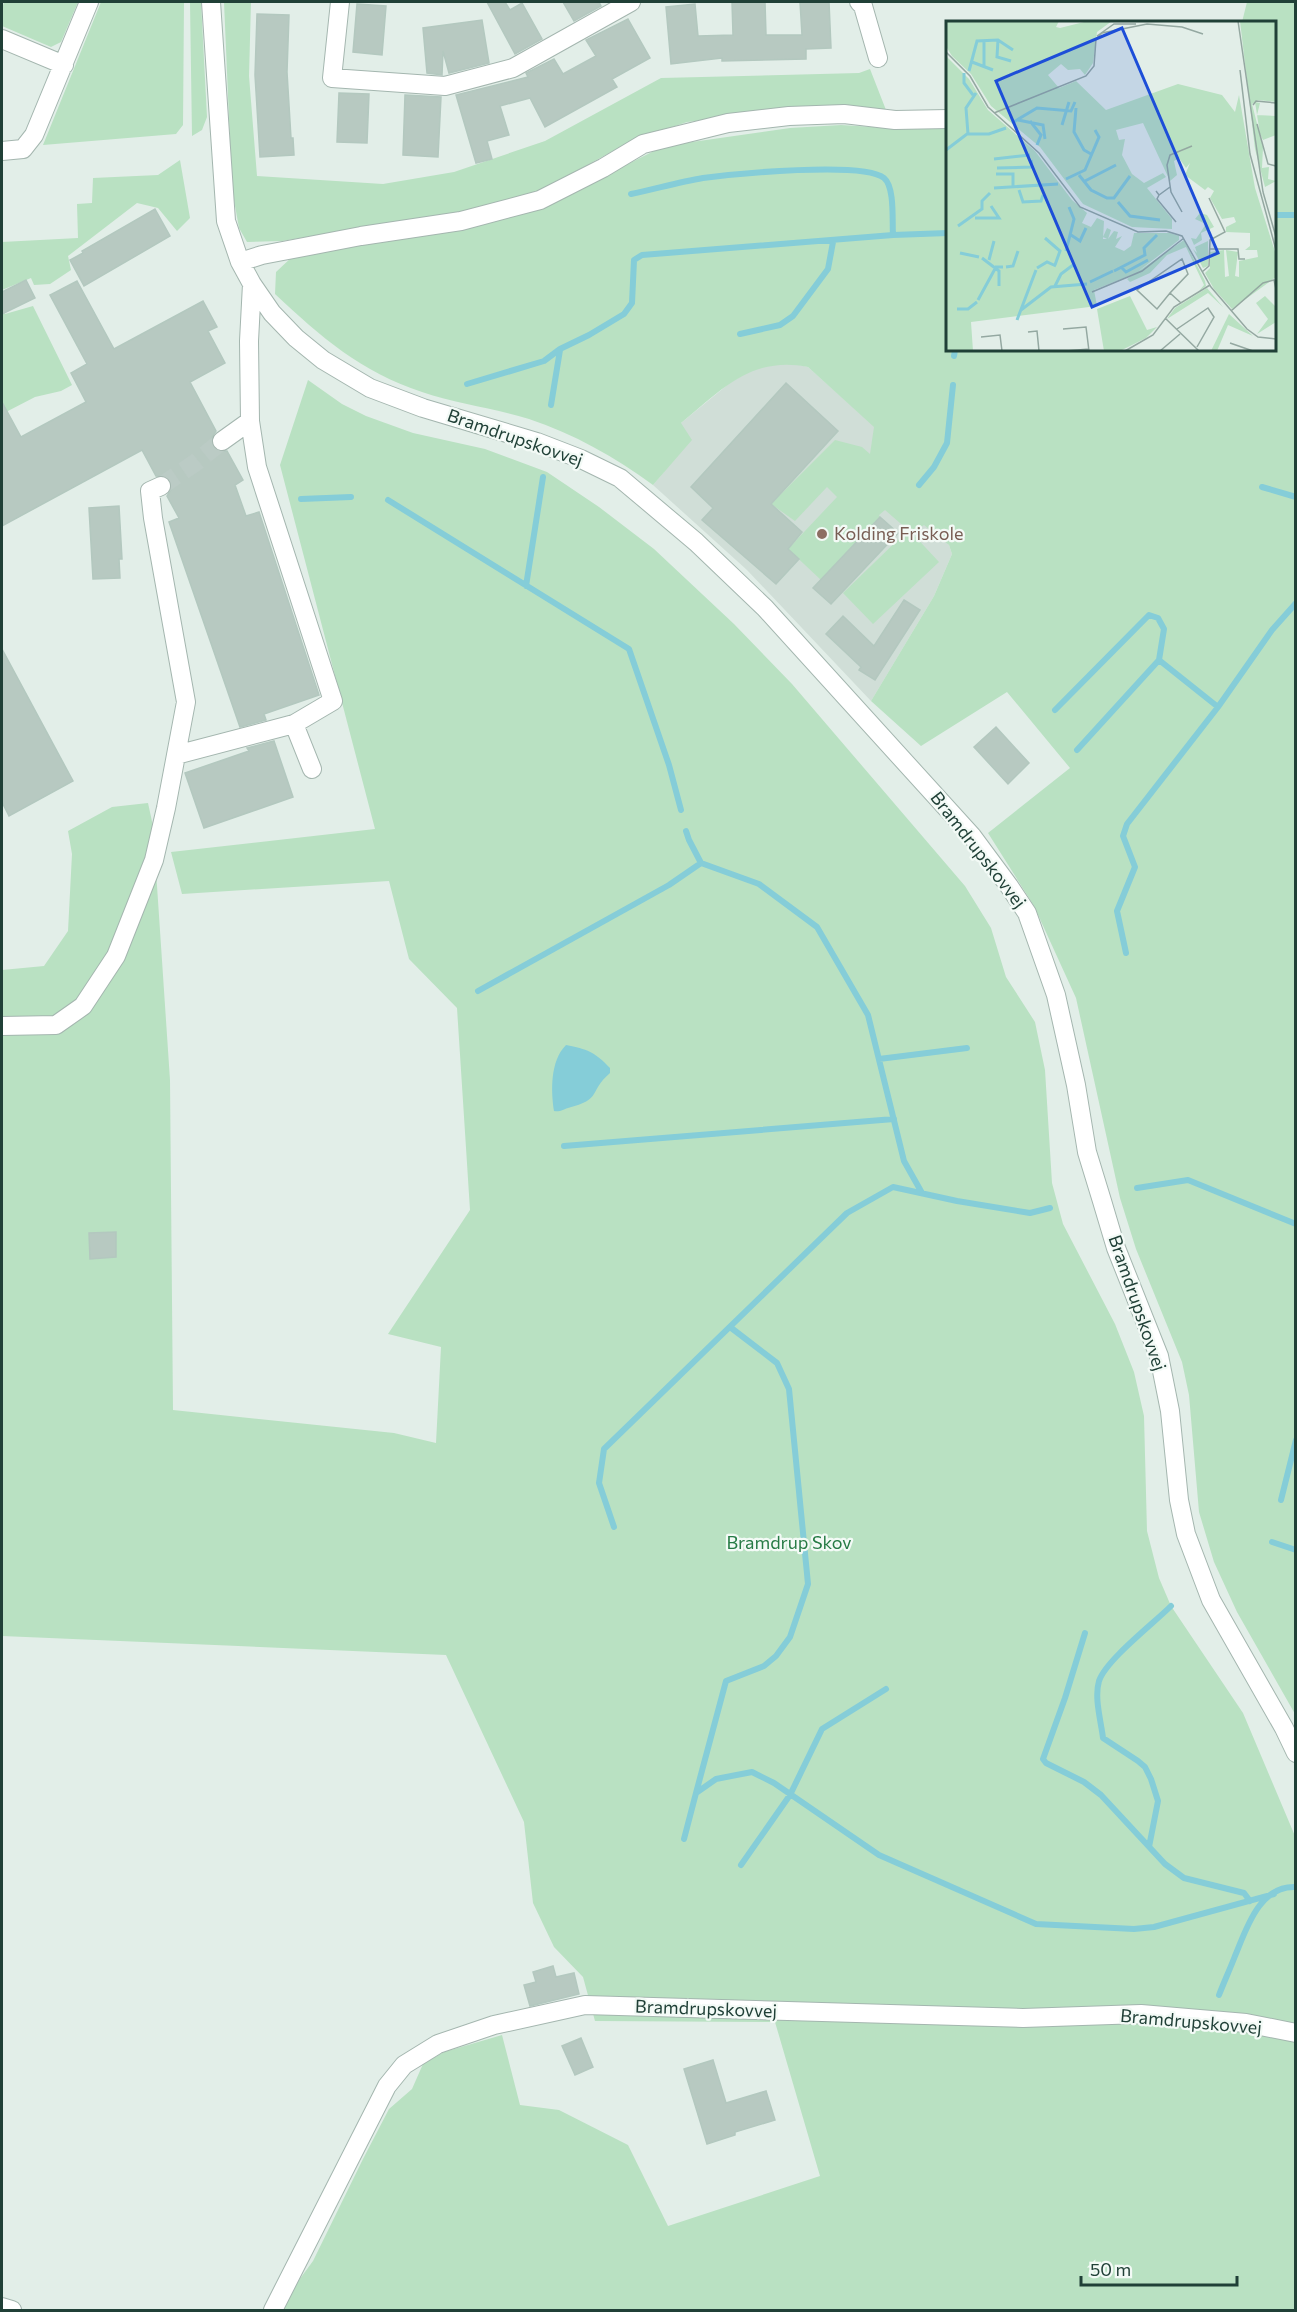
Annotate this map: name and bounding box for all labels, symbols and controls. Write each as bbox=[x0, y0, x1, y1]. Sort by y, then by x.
inset map bbox=[946, 21, 1276, 351]
street label: Bramdrupskovvej bbox=[445, 404, 586, 471]
place label: Kolding Friskole bbox=[834, 522, 964, 544]
marker: Kolding Friskole bbox=[815, 527, 829, 541]
street label: Bramdrupskovvej bbox=[926, 787, 1031, 912]
street label: Bramdrupskovvej bbox=[1104, 1232, 1171, 1373]
park label: Bramdrup Skov bbox=[726, 1531, 852, 1553]
street label: Bramdrupskovvej bbox=[635, 1995, 777, 2021]
street label: Bramdrupskovvej bbox=[1119, 2004, 1263, 2038]
scale bar bbox=[1081, 2249, 1237, 2287]
text: 50 m bbox=[1090, 2258, 1131, 2280]

